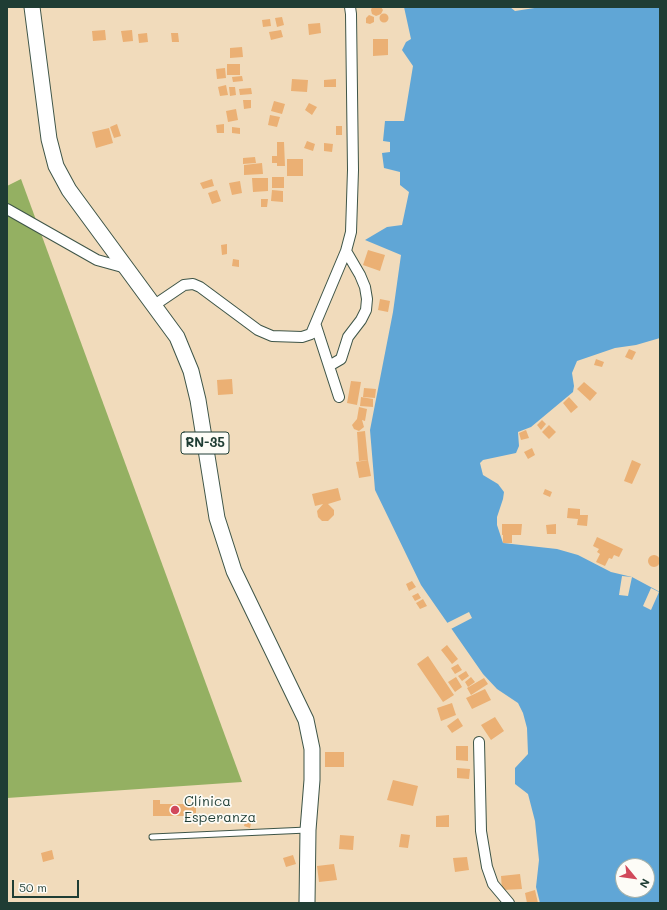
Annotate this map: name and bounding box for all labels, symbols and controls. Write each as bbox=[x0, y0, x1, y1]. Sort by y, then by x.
road number: RN-35 bbox=[181, 432, 229, 454]
place label: Clínica Esperanza bbox=[184, 794, 256, 826]
marker: Clínica Esperanza bbox=[169, 804, 181, 816]
north arrow bbox=[615, 858, 655, 898]
scale bar bbox=[14, 872, 81, 898]
text: N bbox=[636, 876, 654, 891]
text: 50 m bbox=[19, 879, 47, 895]

